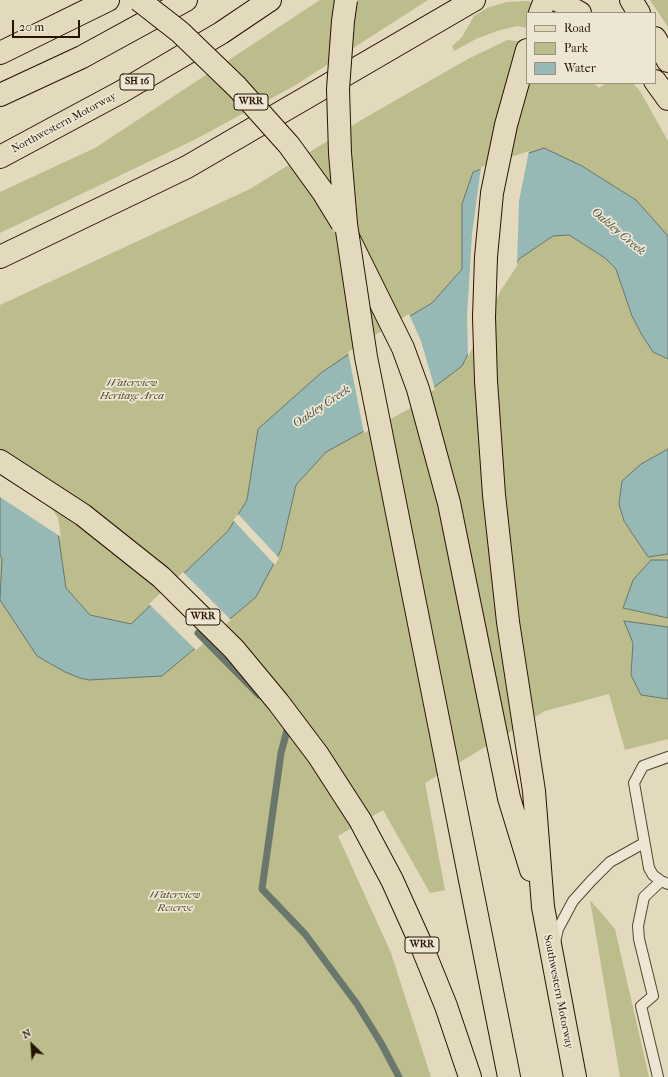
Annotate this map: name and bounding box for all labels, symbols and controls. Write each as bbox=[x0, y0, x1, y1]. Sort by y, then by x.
scale bar bbox=[14, 12, 82, 38]
legend bbox=[526, 12, 656, 84]
text: 20 m bbox=[19, 20, 44, 34]
text: Road bbox=[564, 21, 591, 35]
text: Park bbox=[564, 41, 588, 55]
text: Water bbox=[564, 61, 596, 75]
road number: SH 16 bbox=[120, 74, 154, 90]
street label: Northwestern Motorway bbox=[9, 90, 119, 156]
road number: WRR bbox=[234, 94, 268, 110]
water label: Oakley Creek bbox=[588, 205, 648, 259]
park label: Waterview Heritage Area bbox=[100, 376, 164, 402]
water label: Oakley Creek bbox=[290, 382, 354, 432]
road number: WRR bbox=[186, 609, 220, 625]
park label: Waterview Reserve bbox=[150, 888, 200, 914]
street label: Southwestern Motorway bbox=[540, 934, 576, 1050]
road number: WRR bbox=[405, 937, 439, 953]
north arrow bbox=[12, 1025, 52, 1065]
text: N bbox=[20, 1026, 33, 1041]

